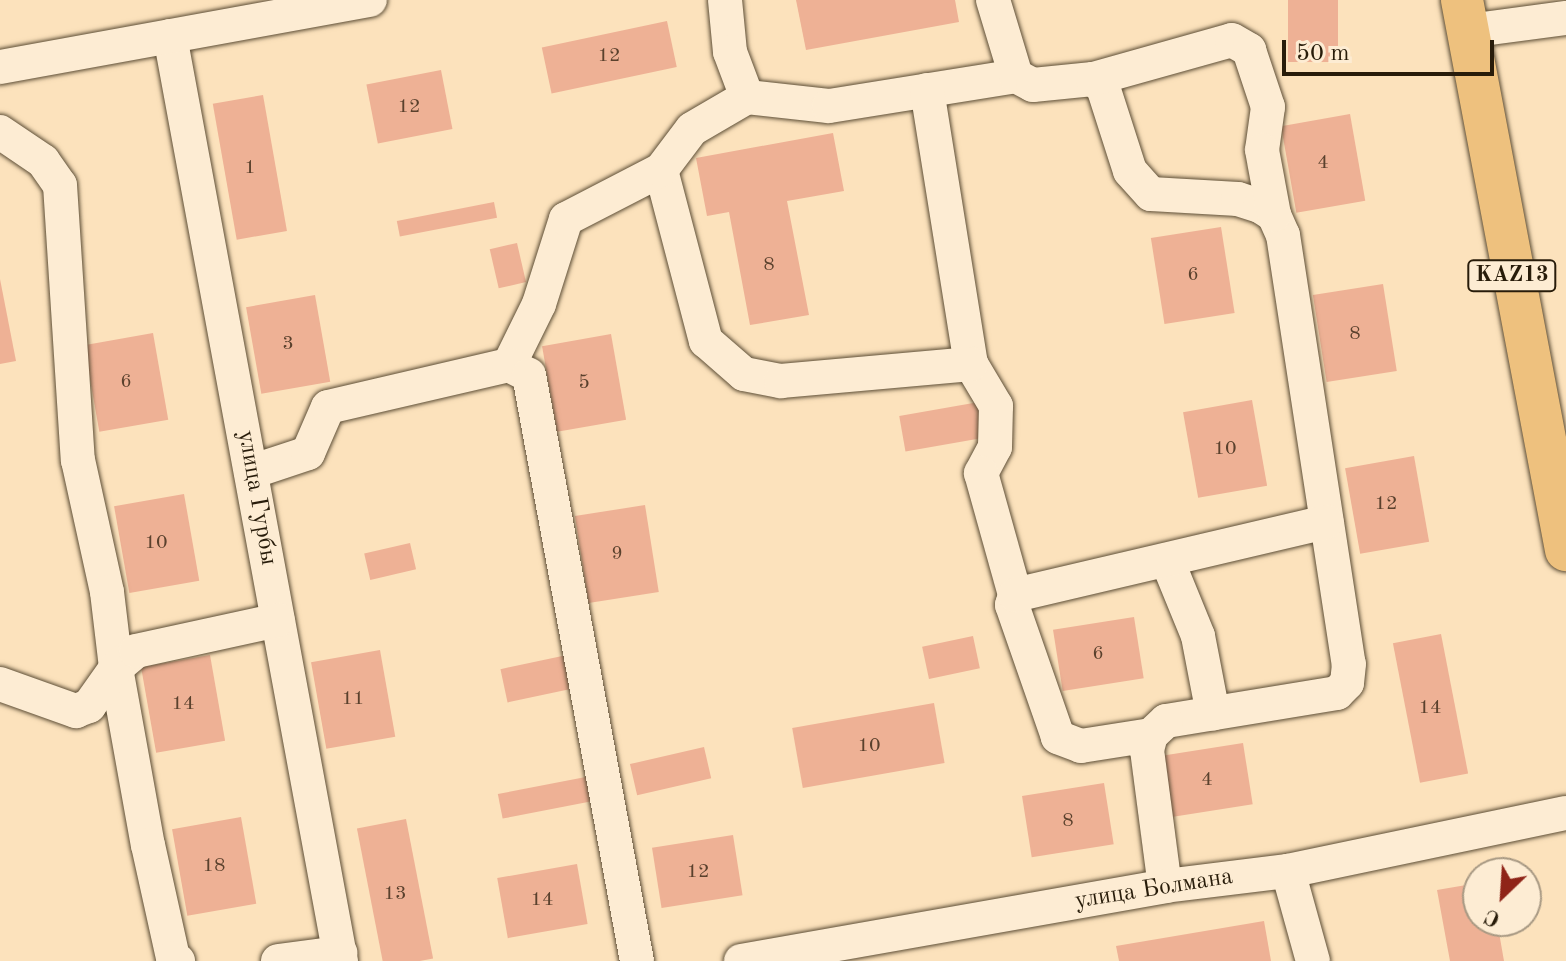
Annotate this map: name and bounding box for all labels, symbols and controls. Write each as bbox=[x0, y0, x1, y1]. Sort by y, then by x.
scale bar bbox=[1286, 24, 1498, 74]
text: 50 m bbox=[1296, 42, 1350, 66]
house number: 12 bbox=[597, 44, 621, 68]
house number: 12 bbox=[397, 95, 421, 119]
house number: 4 bbox=[1317, 151, 1329, 175]
house number: 1 bbox=[244, 156, 256, 180]
house number: 8 bbox=[763, 253, 775, 277]
road number: KAZ13 bbox=[1466, 258, 1558, 294]
house number: 6 bbox=[1187, 263, 1199, 287]
house number: 8 bbox=[1349, 322, 1361, 346]
house number: 3 bbox=[282, 332, 294, 356]
house number: 6 bbox=[120, 370, 132, 394]
house number: 5 bbox=[578, 371, 590, 395]
street label: улица Гурбы bbox=[230, 428, 282, 568]
house number: 10 bbox=[1213, 437, 1237, 461]
house number: 12 bbox=[1374, 492, 1398, 516]
house number: 10 bbox=[144, 531, 168, 555]
house number: 9 bbox=[611, 542, 623, 566]
house number: 6 bbox=[1092, 642, 1104, 666]
house number: 11 bbox=[341, 687, 365, 711]
house number: 14 bbox=[171, 692, 195, 716]
house number: 14 bbox=[1418, 696, 1442, 720]
house number: 10 bbox=[857, 734, 881, 758]
house number: 4 bbox=[1201, 768, 1213, 792]
house number: 8 bbox=[1062, 809, 1074, 833]
house number: 18 bbox=[202, 854, 226, 878]
north arrow bbox=[1462, 857, 1542, 937]
house number: 12 bbox=[686, 860, 710, 884]
street label: улица Болмана bbox=[1073, 863, 1235, 917]
house number: 13 bbox=[383, 882, 407, 906]
house number: 14 bbox=[530, 888, 554, 912]
text: С bbox=[1481, 904, 1504, 930]

